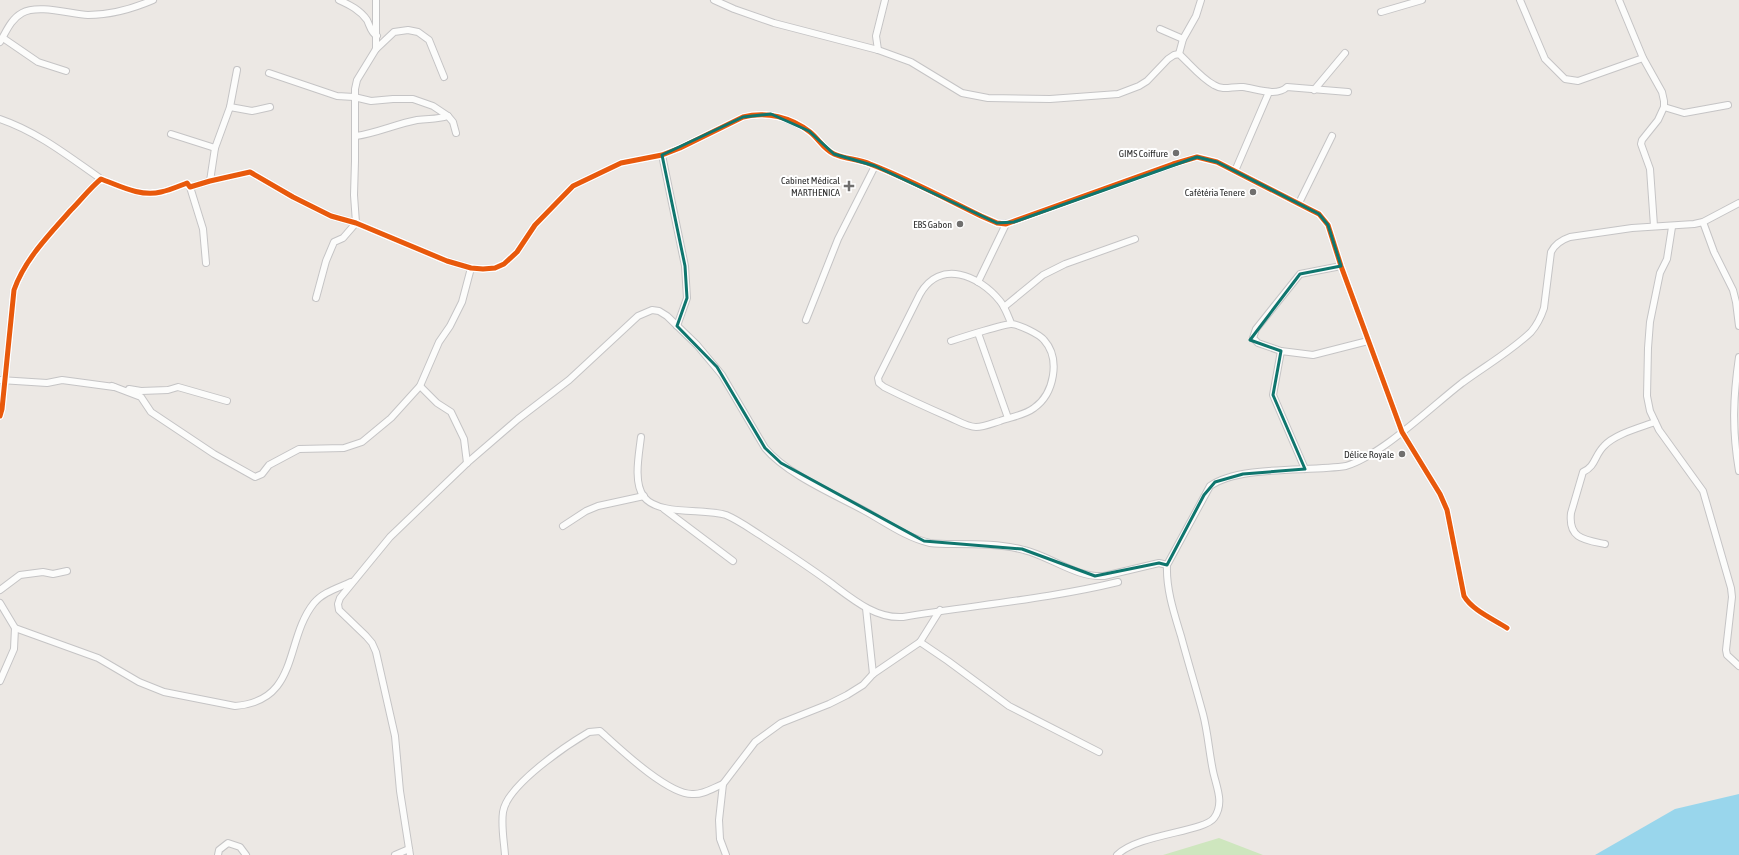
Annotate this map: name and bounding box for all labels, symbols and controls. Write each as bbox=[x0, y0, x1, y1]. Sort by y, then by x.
place label: GIMS Coiffure bbox=[1119, 148, 1168, 159]
marker: GIMS Coiffure bbox=[1171, 148, 1181, 158]
place label: Cabinet Médical MARTHENICA bbox=[781, 175, 840, 198]
marker: Cabinet Médical MARTHENICA bbox=[843, 180, 855, 192]
place label: Cafétéria Tenere bbox=[1185, 187, 1245, 198]
marker: Cafétéria Tenere bbox=[1248, 187, 1258, 197]
place label: EBS Gabon bbox=[913, 219, 952, 230]
marker: EBS Gabon bbox=[955, 219, 965, 229]
place label: Délice Royale bbox=[1344, 449, 1394, 460]
marker: Délice Royale bbox=[1397, 449, 1407, 459]

